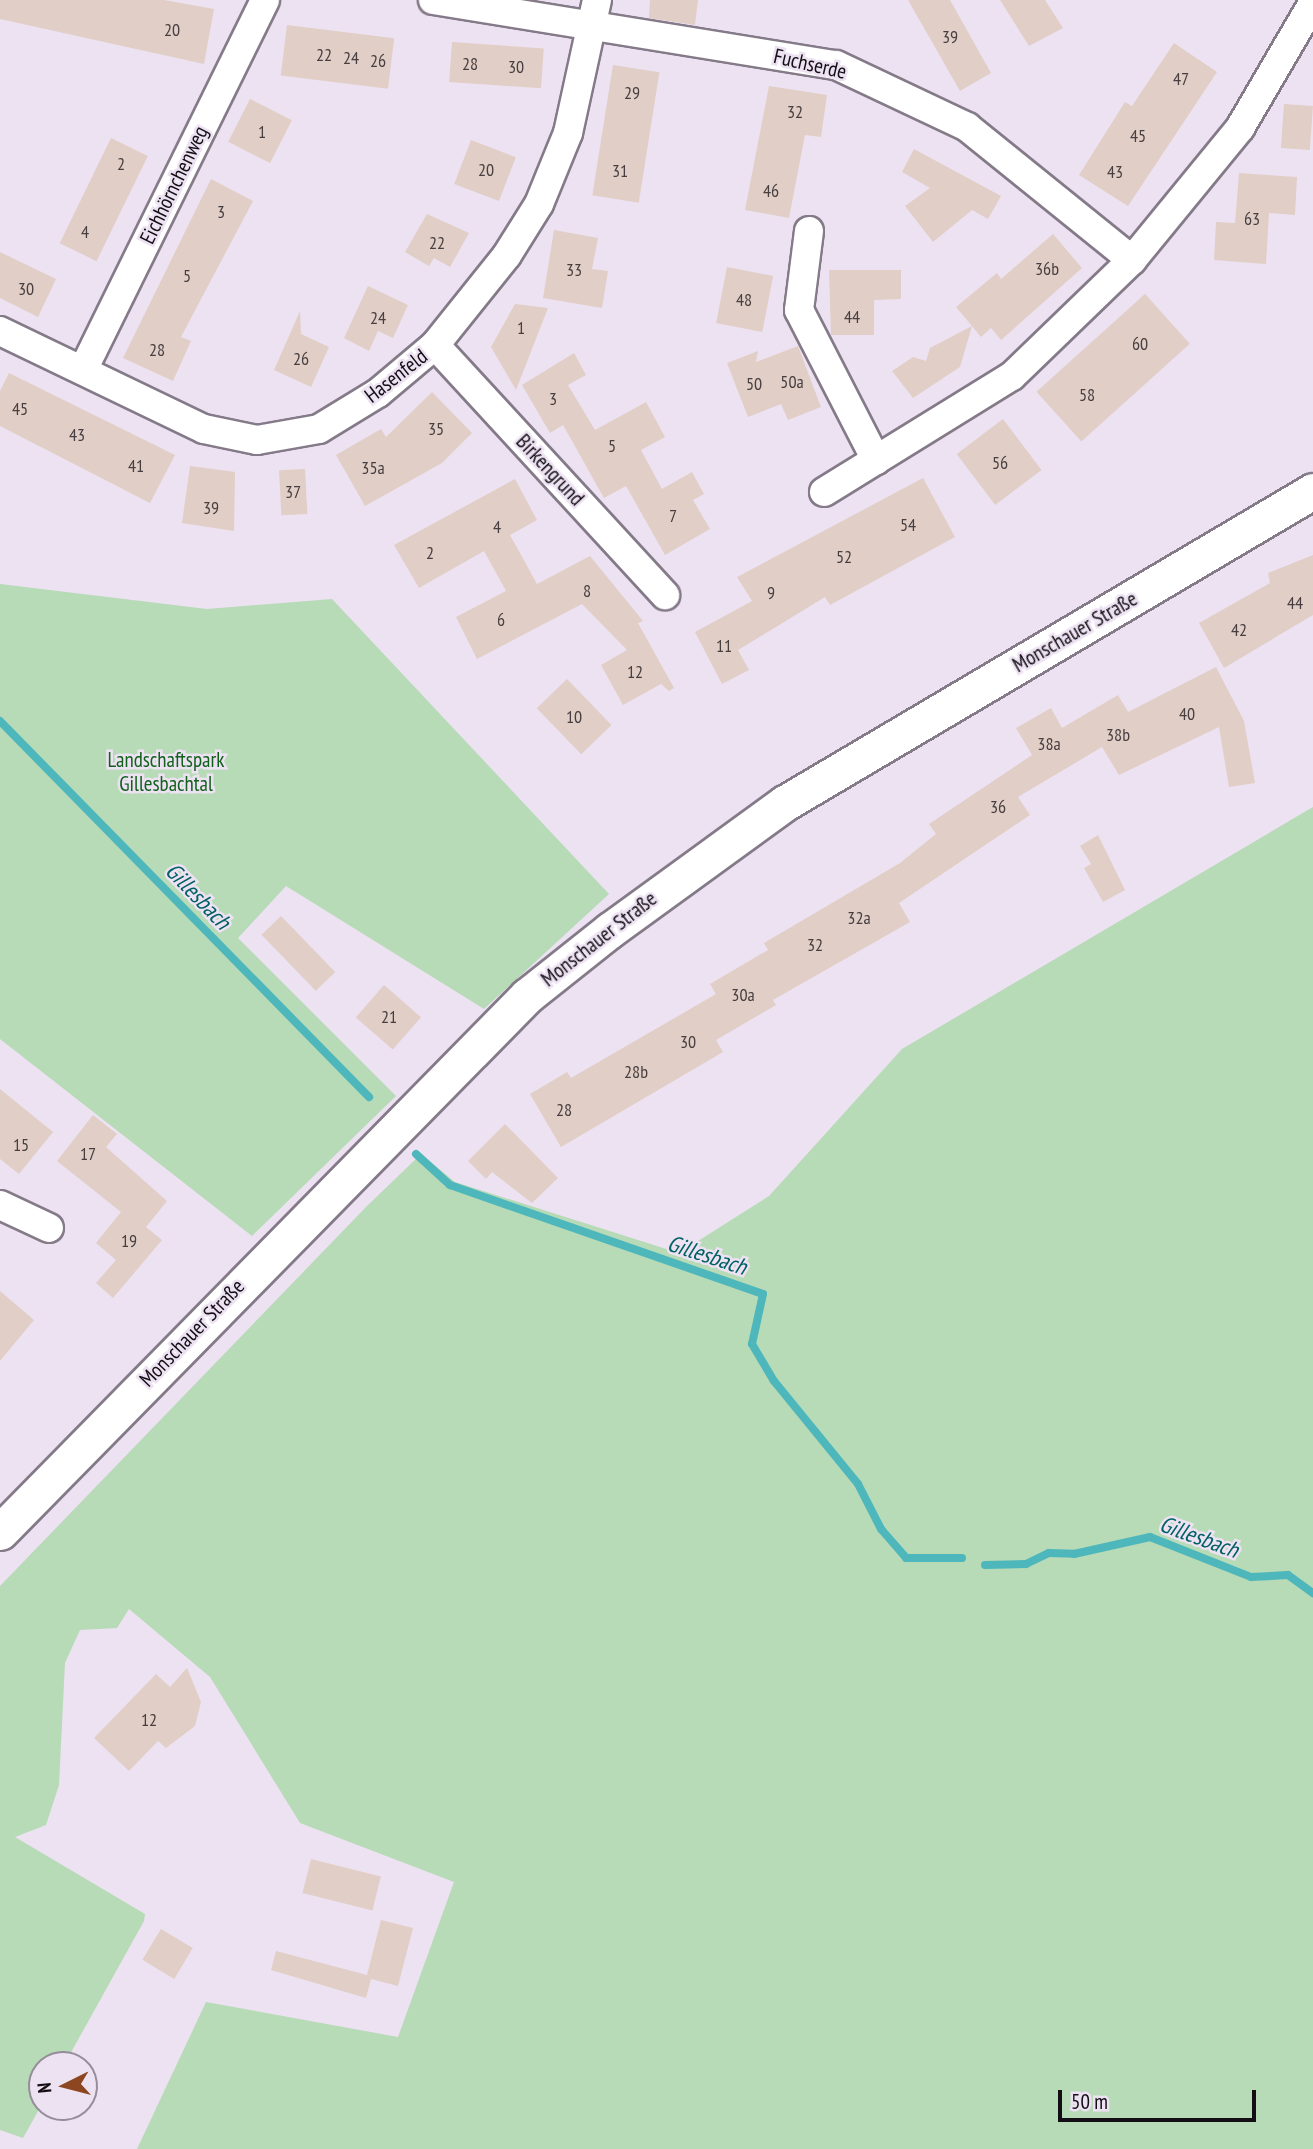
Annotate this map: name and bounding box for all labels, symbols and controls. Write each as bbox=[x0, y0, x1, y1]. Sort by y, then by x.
house number: 20 bbox=[164, 19, 180, 41]
house number: 39 bbox=[942, 26, 958, 48]
street label: Fuchserde bbox=[771, 43, 849, 85]
house number: 22 bbox=[316, 44, 332, 66]
house number: 24 bbox=[343, 47, 359, 69]
house number: 26 bbox=[370, 50, 386, 72]
house number: 28 bbox=[462, 53, 478, 75]
house number: 30 bbox=[508, 56, 524, 78]
house number: 47 bbox=[1173, 68, 1189, 90]
house number: 29 bbox=[624, 82, 640, 104]
house number: 32 bbox=[787, 101, 803, 123]
house number: 1 bbox=[258, 121, 266, 143]
street label: Eichhörnchenweg bbox=[135, 122, 213, 248]
house number: 45 bbox=[1130, 125, 1146, 147]
house number: 2 bbox=[117, 153, 125, 175]
house number: 20 bbox=[478, 159, 494, 181]
house number: 31 bbox=[612, 160, 628, 182]
house number: 43 bbox=[1107, 161, 1123, 183]
house number: 46 bbox=[763, 180, 779, 202]
house number: 3 bbox=[217, 201, 225, 223]
house number: 63 bbox=[1244, 208, 1260, 230]
house number: 4 bbox=[81, 221, 89, 243]
house number: 22 bbox=[429, 232, 445, 254]
house number: 36b bbox=[1035, 258, 1059, 280]
house number: 33 bbox=[566, 259, 582, 281]
house number: 5 bbox=[183, 265, 191, 287]
house number: 30 bbox=[18, 278, 34, 300]
house number: 48 bbox=[736, 289, 752, 311]
house number: 44 bbox=[844, 306, 860, 328]
house number: 24 bbox=[370, 307, 386, 329]
house number: 1 bbox=[517, 317, 525, 339]
house number: 60 bbox=[1132, 333, 1148, 355]
house number: 28 bbox=[149, 339, 165, 361]
street label: Hasenfeld bbox=[360, 344, 432, 408]
house number: 26 bbox=[293, 348, 309, 370]
house number: 50a bbox=[780, 371, 804, 393]
house number: 50 bbox=[746, 373, 762, 395]
house number: 58 bbox=[1079, 384, 1095, 406]
house number: 3 bbox=[549, 388, 557, 410]
house number: 45 bbox=[12, 398, 28, 420]
house number: 35 bbox=[428, 418, 444, 440]
house number: 43 bbox=[69, 424, 85, 446]
street label: Birkengrund bbox=[511, 429, 589, 511]
house number: 5 bbox=[608, 435, 616, 457]
house number: 56 bbox=[992, 452, 1008, 474]
house number: 41 bbox=[128, 455, 144, 477]
house number: 35a bbox=[361, 457, 385, 479]
house number: 37 bbox=[285, 481, 301, 503]
house number: 39 bbox=[203, 497, 219, 519]
house number: 7 bbox=[669, 505, 677, 527]
house number: 54 bbox=[900, 514, 916, 536]
house number: 4 bbox=[493, 516, 501, 538]
house number: 2 bbox=[426, 542, 434, 564]
house number: 52 bbox=[836, 546, 852, 568]
house number: 8 bbox=[583, 580, 591, 602]
house number: 9 bbox=[767, 582, 775, 604]
street label: Monschauer Straße bbox=[1008, 586, 1142, 678]
house number: 44 bbox=[1287, 592, 1303, 614]
house number: 6 bbox=[497, 609, 505, 631]
house number: 42 bbox=[1231, 619, 1247, 641]
house number: 11 bbox=[716, 635, 732, 657]
house number: 12 bbox=[627, 661, 643, 683]
house number: 40 bbox=[1179, 703, 1195, 725]
house number: 10 bbox=[566, 706, 582, 728]
house number: 38b bbox=[1106, 724, 1130, 746]
house number: 38a bbox=[1037, 733, 1061, 755]
park label: Landschaftspark Gillesbachtal bbox=[108, 747, 224, 797]
house number: 36 bbox=[990, 796, 1006, 818]
water label: Gillesbach bbox=[160, 857, 236, 935]
street label: Monschauer Straße bbox=[536, 886, 662, 992]
house number: 32a bbox=[847, 907, 871, 929]
house number: 32 bbox=[807, 934, 823, 956]
house number: 30a bbox=[731, 984, 755, 1006]
house number: 21 bbox=[381, 1006, 397, 1028]
house number: 30 bbox=[680, 1031, 696, 1053]
house number: 28b bbox=[624, 1061, 648, 1083]
house number: 28 bbox=[556, 1099, 572, 1121]
house number: 15 bbox=[13, 1134, 29, 1156]
house number: 17 bbox=[80, 1143, 96, 1165]
water label: Gillesbach bbox=[664, 1229, 750, 1281]
house number: 19 bbox=[121, 1230, 137, 1252]
street label: Monschauer Straße bbox=[134, 1274, 250, 1392]
water label: Gillesbach bbox=[1156, 1510, 1242, 1564]
house number: 12 bbox=[141, 1709, 157, 1731]
north arrow bbox=[28, 2051, 98, 2121]
scale bar bbox=[1061, 2076, 1259, 2120]
text: N bbox=[32, 2082, 57, 2094]
text: 50 m bbox=[1071, 2088, 1108, 2115]

